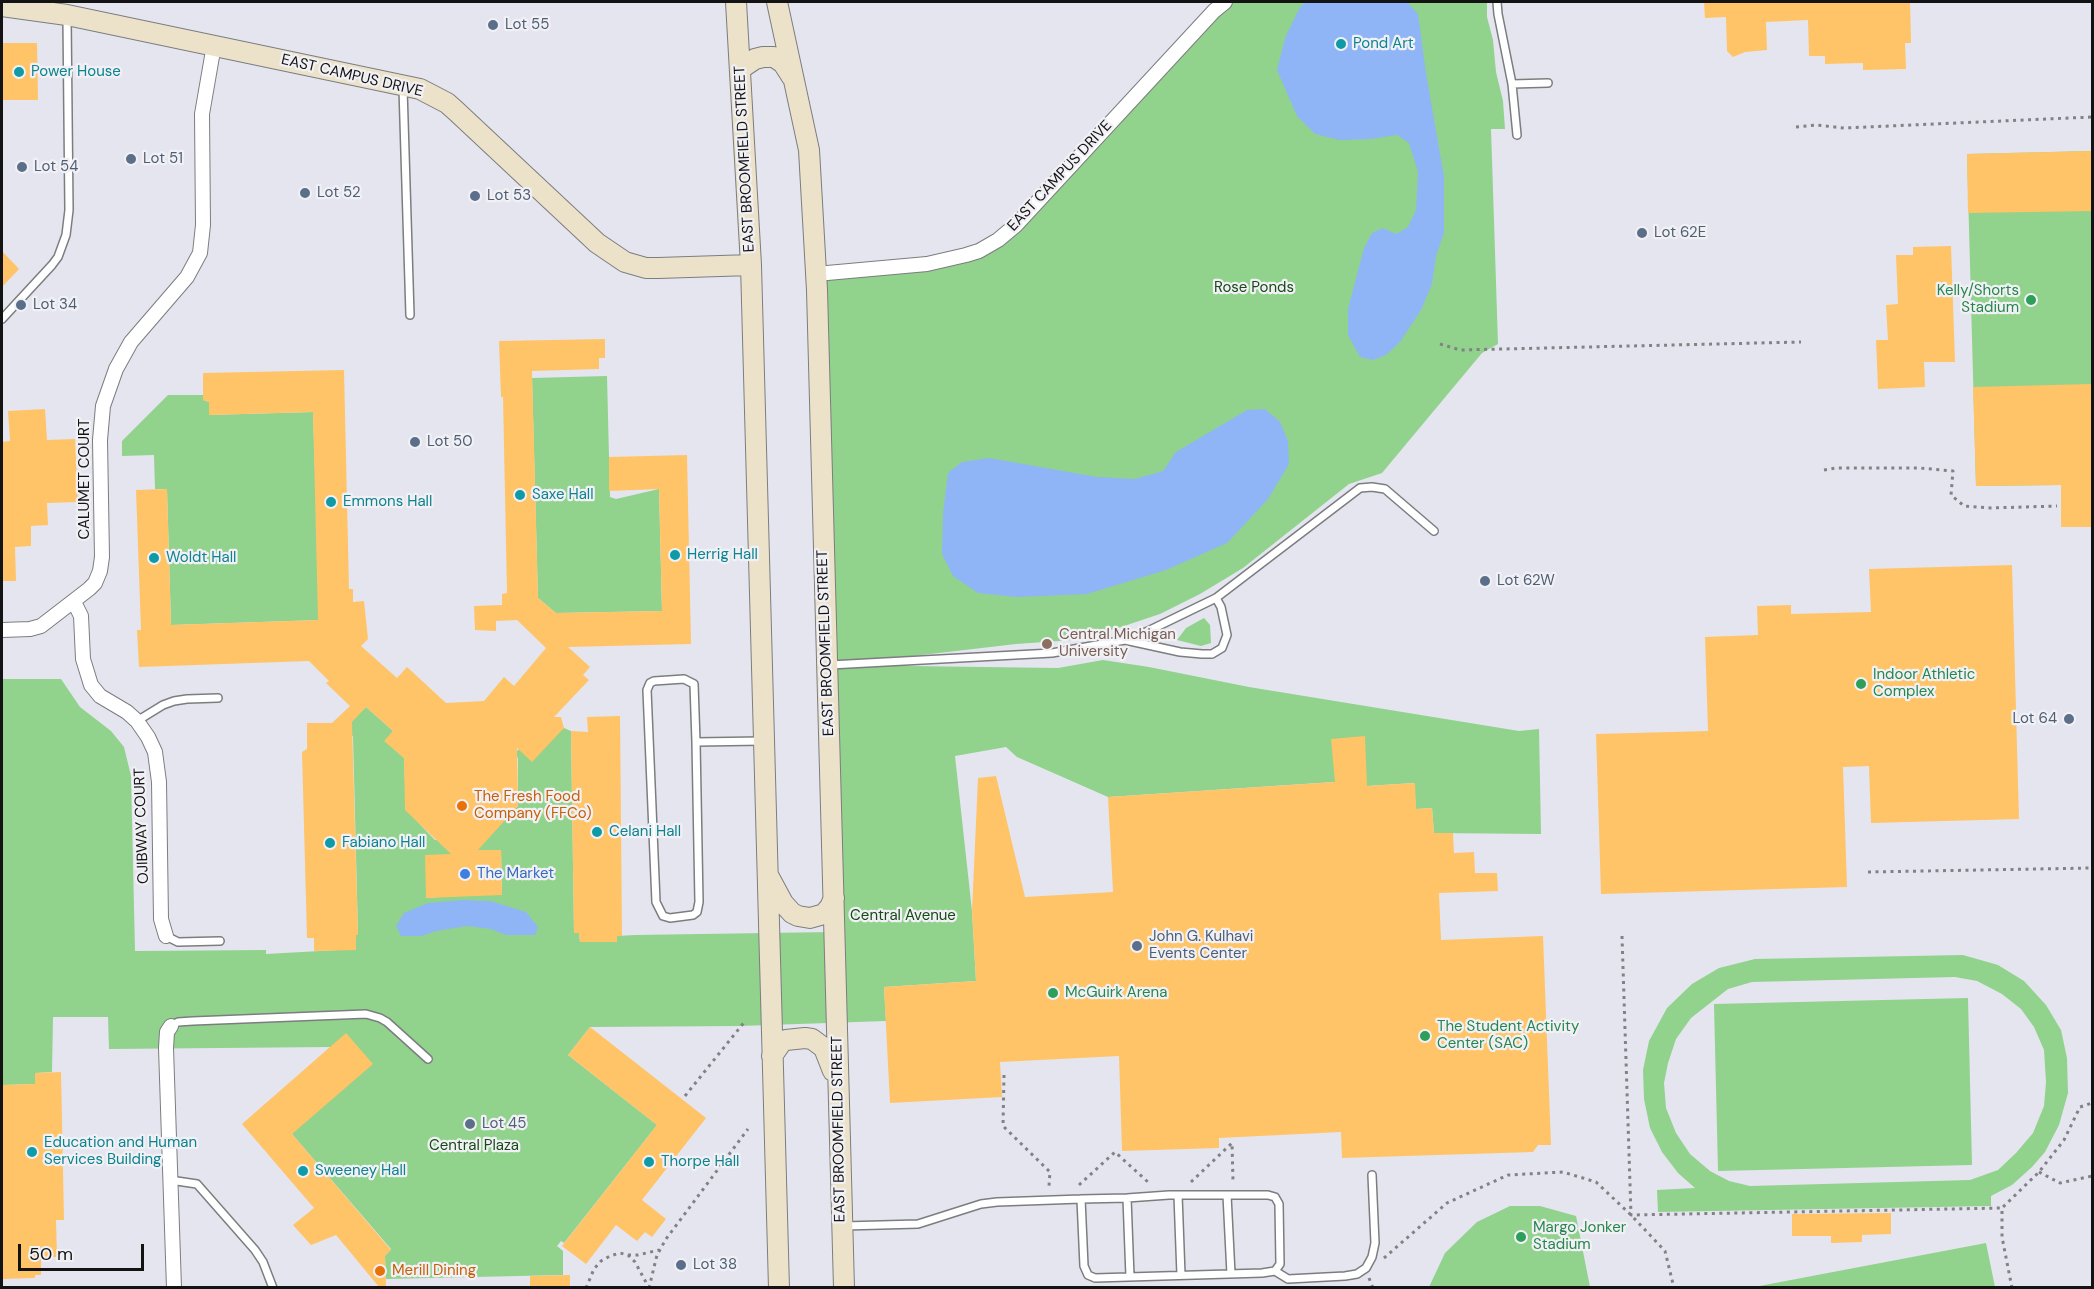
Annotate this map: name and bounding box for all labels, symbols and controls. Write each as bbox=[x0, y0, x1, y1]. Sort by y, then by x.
place label: Lot 55 bbox=[505, 16, 549, 34]
marker: Lot 55 bbox=[486, 18, 500, 32]
place label: Pond Art bbox=[1353, 35, 1414, 53]
marker: Pond Art bbox=[1334, 37, 1348, 51]
street label: EAST CAMPUS DRIVE bbox=[279, 51, 425, 101]
place label: Power House bbox=[31, 63, 121, 81]
marker: Power House bbox=[12, 65, 26, 79]
street label: EAST BROOMFIELD STREET bbox=[731, 65, 759, 253]
street label: EAST CAMPUS DRIVE bbox=[1004, 117, 1116, 235]
place label: Lot 51 bbox=[143, 150, 183, 168]
marker: Lot 51 bbox=[124, 152, 138, 166]
place label: Lot 54 bbox=[34, 158, 78, 176]
marker: Lot 54 bbox=[15, 160, 29, 174]
place label: Lot 52 bbox=[317, 184, 361, 202]
marker: Lot 52 bbox=[298, 186, 312, 200]
place label: Lot 53 bbox=[487, 187, 531, 205]
marker: Lot 53 bbox=[468, 189, 482, 203]
place label: Lot 62E bbox=[1654, 224, 1706, 242]
marker: Lot 62E bbox=[1635, 226, 1649, 240]
park label: Rose Ponds bbox=[1214, 279, 1294, 297]
place label: Kelly/Shorts Stadium bbox=[1937, 282, 2019, 317]
marker: Kelly/Shorts Stadium bbox=[2024, 293, 2038, 307]
place label: Lot 34 bbox=[33, 296, 77, 314]
marker: Lot 34 bbox=[14, 298, 28, 312]
street label: CALUMET COURT bbox=[76, 419, 94, 539]
place label: Lot 50 bbox=[427, 433, 472, 451]
marker: Lot 50 bbox=[408, 435, 422, 449]
place label: Saxe Hall bbox=[532, 486, 594, 504]
marker: Saxe Hall bbox=[513, 488, 527, 502]
place label: Emmons Hall bbox=[343, 493, 432, 511]
marker: Emmons Hall bbox=[324, 495, 338, 509]
place label: Herrig Hall bbox=[687, 546, 758, 564]
marker: Herrig Hall bbox=[668, 548, 682, 562]
place label: Woldt Hall bbox=[166, 549, 236, 567]
street label: EAST BROOMFIELD STREET bbox=[814, 550, 838, 736]
marker: Woldt Hall bbox=[147, 551, 161, 565]
place label: Lot 62W bbox=[1497, 572, 1555, 590]
marker: Lot 62W bbox=[1478, 574, 1492, 588]
place label: Central Michigan University bbox=[1059, 626, 1176, 661]
marker: Central Michigan University bbox=[1040, 637, 1054, 651]
place label: Indoor Athletic Complex bbox=[1873, 666, 1975, 701]
marker: Indoor Athletic Complex bbox=[1854, 677, 1868, 691]
place label: Lot 64 bbox=[2012, 710, 2057, 728]
marker: Lot 64 bbox=[2062, 712, 2076, 726]
street label: OJIBWAY COURT bbox=[131, 768, 153, 884]
place label: The Fresh Food Company (FFCo) bbox=[474, 788, 592, 823]
marker: The Fresh Food Company (FFCo) bbox=[455, 799, 469, 813]
place label: Celani Hall bbox=[609, 823, 681, 841]
marker: Celani Hall bbox=[590, 825, 604, 839]
place label: Fabiano Hall bbox=[342, 834, 425, 852]
marker: Fabiano Hall bbox=[323, 836, 337, 850]
place label: The Market bbox=[477, 865, 554, 883]
marker: The Market bbox=[458, 867, 472, 881]
park label: Central Avenue bbox=[850, 907, 956, 925]
place label: John G. Kulhavi Events Center bbox=[1149, 928, 1253, 963]
marker: John G. Kulhavi Events Center bbox=[1130, 939, 1144, 953]
place label: McGuirk Arena bbox=[1065, 984, 1167, 1002]
marker: McGuirk Arena bbox=[1046, 986, 1060, 1000]
place label: The Student Activity Center (SAC) bbox=[1437, 1018, 1579, 1053]
marker: The Student Activity Center (SAC) bbox=[1418, 1029, 1432, 1043]
street label: EAST BROOMFIELD STREET bbox=[828, 1036, 850, 1222]
place label: Lot 45 bbox=[482, 1115, 526, 1133]
marker: Lot 45 bbox=[463, 1117, 477, 1131]
place label: Education and Human Services Building bbox=[44, 1134, 197, 1169]
park label: Central Plaza bbox=[429, 1137, 519, 1155]
marker: Education and Human Services Building bbox=[25, 1145, 39, 1159]
place label: Thorpe Hall bbox=[661, 1153, 739, 1171]
marker: Thorpe Hall bbox=[642, 1155, 656, 1169]
place label: Sweeney Hall bbox=[315, 1162, 406, 1180]
marker: Sweeney Hall bbox=[296, 1164, 310, 1178]
place label: Margo Jonker Stadium bbox=[1533, 1219, 1626, 1254]
marker: Margo Jonker Stadium bbox=[1514, 1230, 1528, 1244]
scale bar bbox=[21, 1232, 147, 1270]
text: 50 m bbox=[29, 1242, 73, 1266]
place label: Lot 38 bbox=[693, 1256, 737, 1274]
marker: Lot 38 bbox=[674, 1258, 688, 1272]
place label: Merill Dining bbox=[392, 1262, 476, 1280]
marker: Merill Dining bbox=[373, 1264, 387, 1278]

